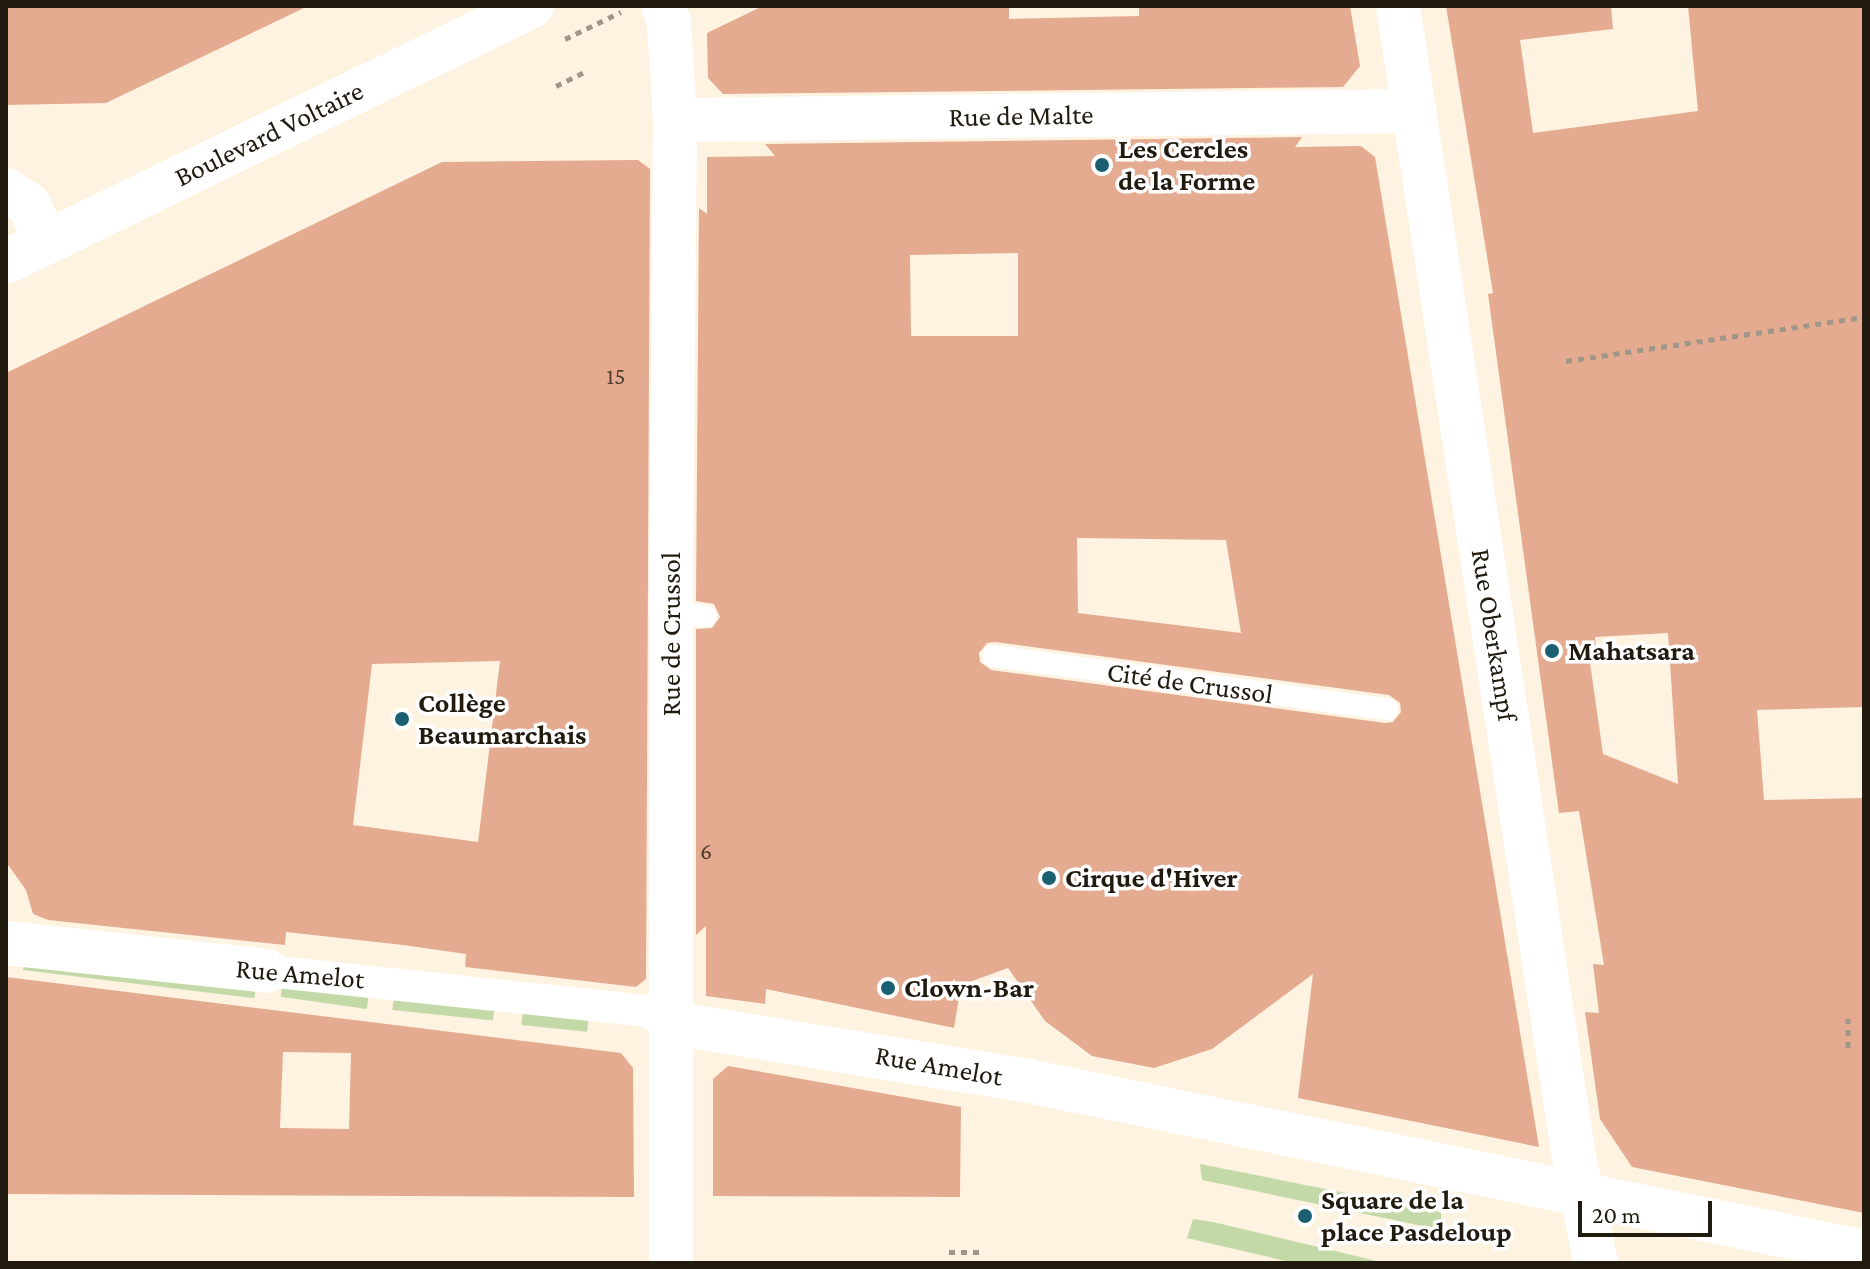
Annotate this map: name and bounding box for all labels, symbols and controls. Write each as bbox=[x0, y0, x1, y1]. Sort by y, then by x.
street label: Boulevard Voltaire bbox=[169, 74, 369, 194]
street label: Rue de Malte bbox=[948, 98, 1094, 134]
place label: Les Cercles de la Forme bbox=[1118, 132, 1255, 198]
marker: Les Cercles de la Forme bbox=[1093, 156, 1111, 174]
house number: 15 bbox=[606, 362, 626, 390]
street label: Rue Oberkampf bbox=[1464, 546, 1524, 724]
street label: Rue de Crussol bbox=[654, 552, 688, 716]
place label: Mahatsara bbox=[1568, 634, 1695, 668]
marker: Mahatsara bbox=[1543, 642, 1561, 660]
street label: Cité de Crussol bbox=[1105, 655, 1275, 711]
place label: Collège Beaumarchais bbox=[418, 686, 587, 752]
marker: Collège Beaumarchais bbox=[393, 710, 411, 728]
house number: 6 bbox=[700, 837, 712, 865]
place label: Cirque d'Hiver bbox=[1065, 861, 1238, 895]
marker: Cirque d'Hiver bbox=[1040, 869, 1058, 887]
street label: Rue Amelot bbox=[234, 952, 366, 996]
place label: Clown-Bar bbox=[904, 971, 1034, 1005]
marker: Clown-Bar bbox=[879, 979, 897, 997]
street label: Rue Amelot bbox=[873, 1038, 1005, 1094]
place label: Square de la place Pasdeloup bbox=[1321, 1183, 1512, 1249]
scale bar bbox=[1582, 1185, 1716, 1235]
text: 20 m bbox=[1592, 1201, 1641, 1228]
marker: Square de la place Pasdeloup bbox=[1296, 1207, 1314, 1225]

